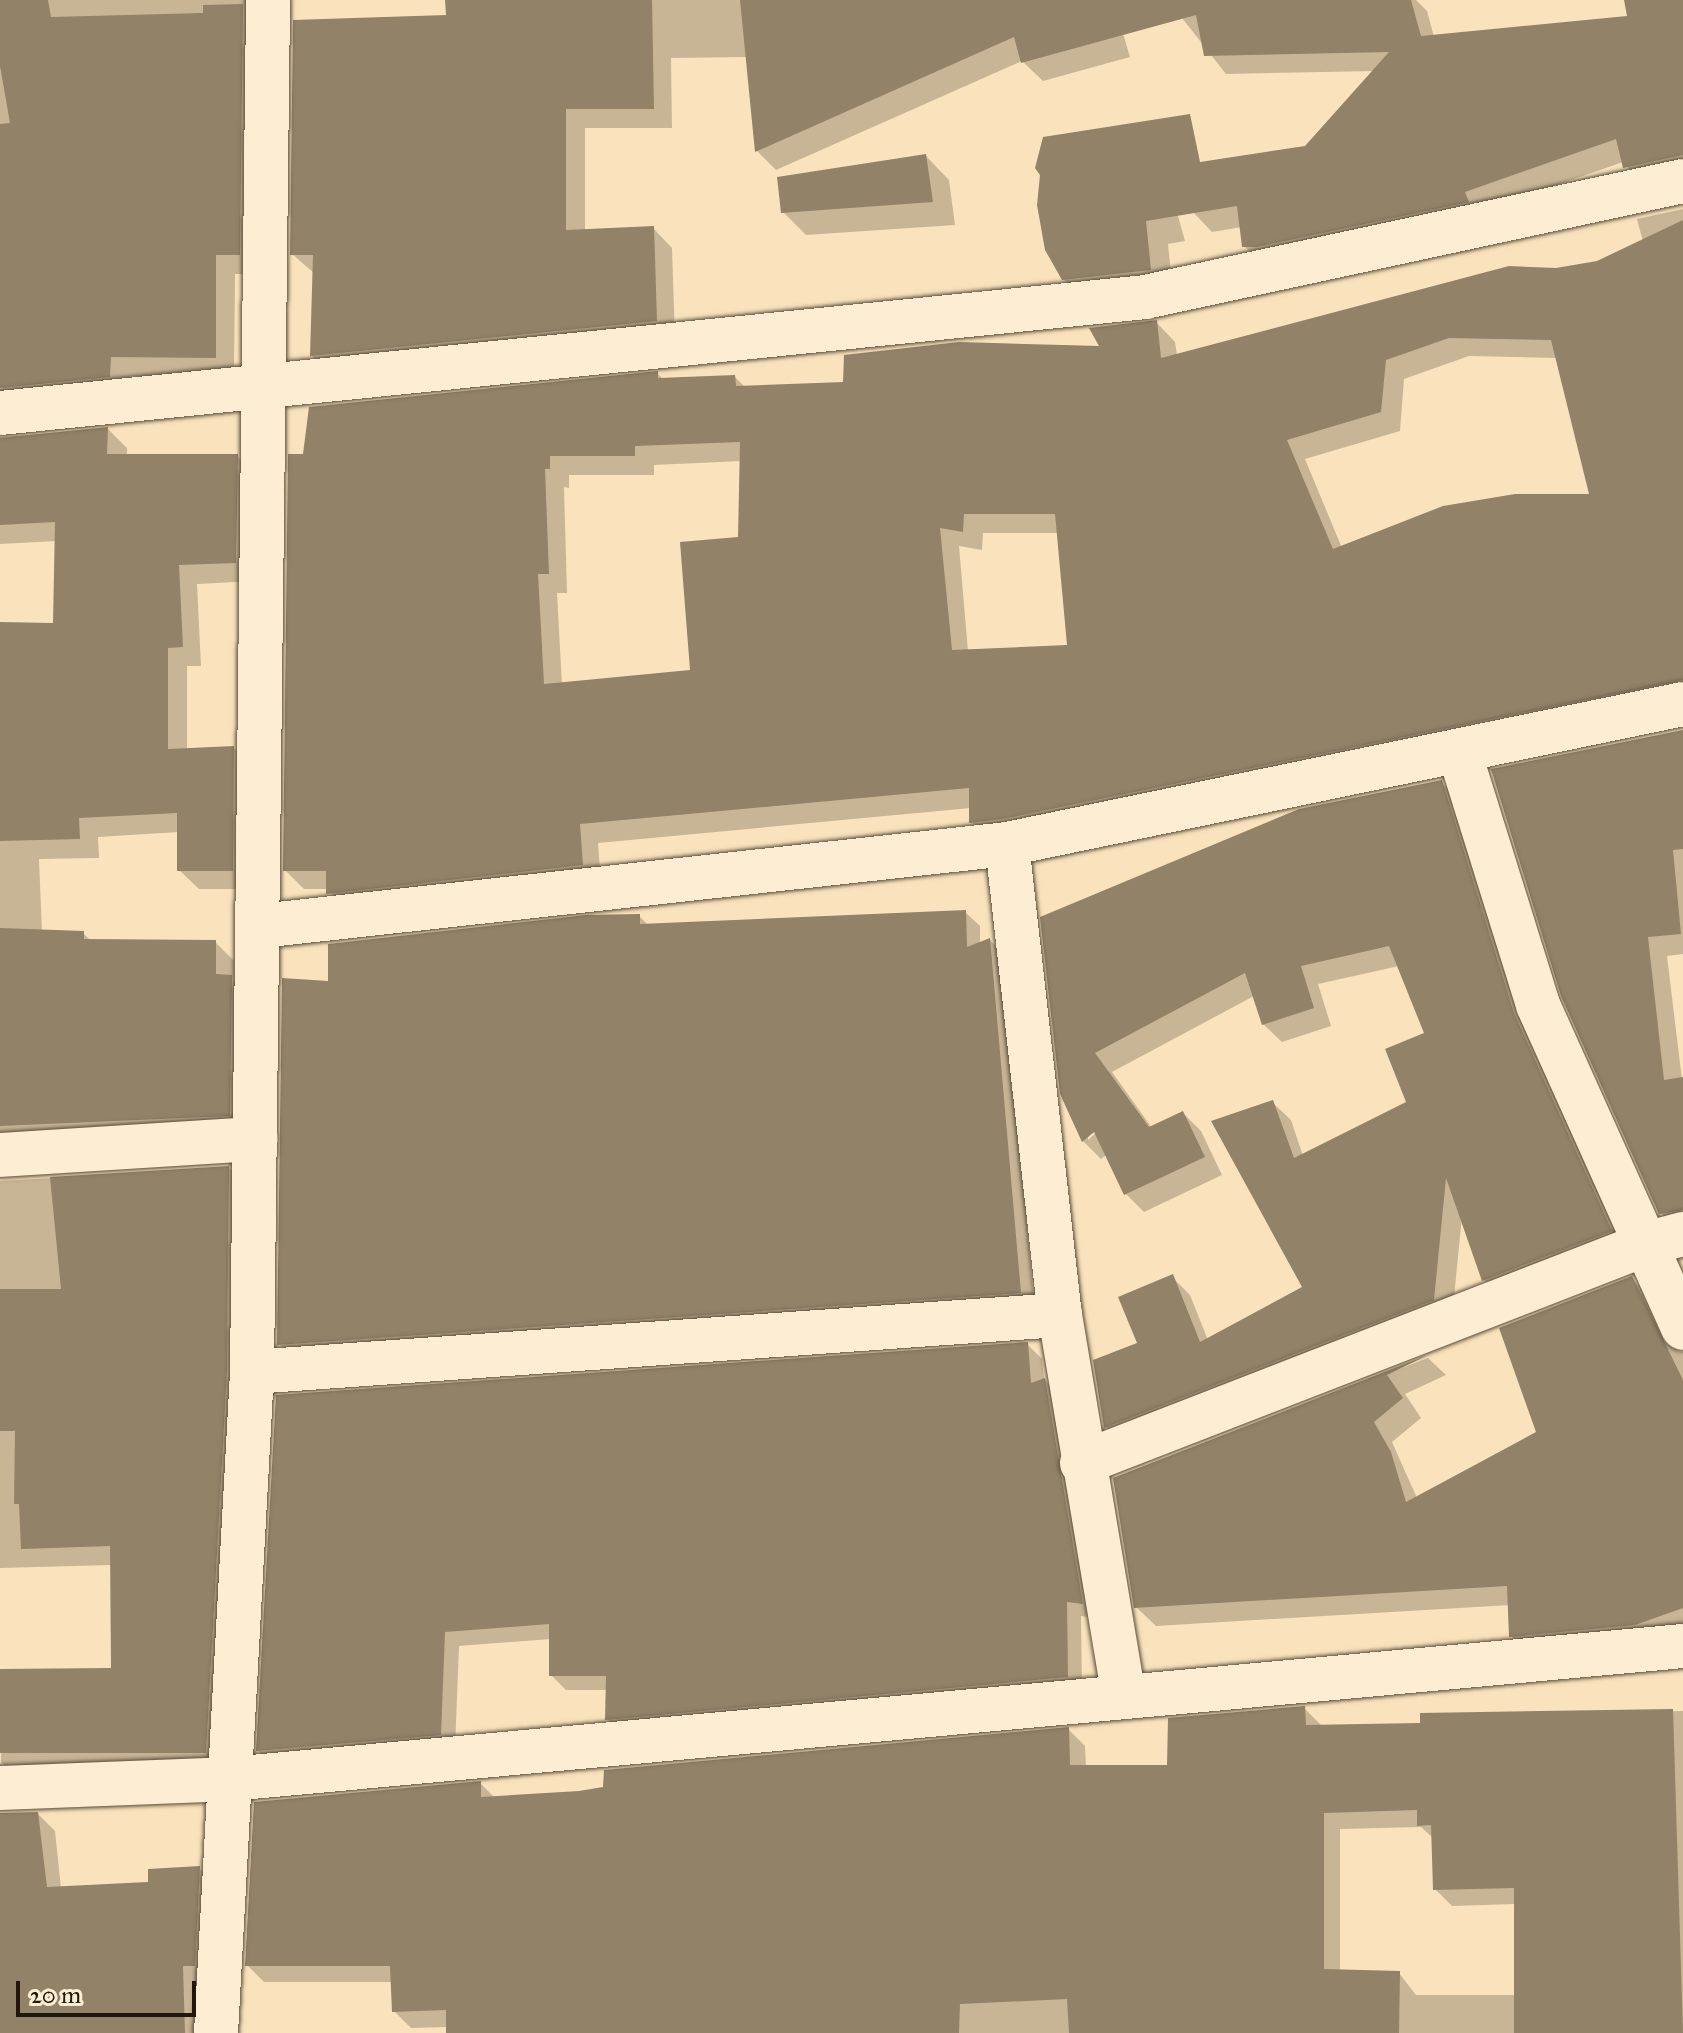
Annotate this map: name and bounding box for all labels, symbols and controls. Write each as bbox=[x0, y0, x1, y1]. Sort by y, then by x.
scale bar bbox=[20, 1965, 200, 2015]
text: 20 m bbox=[30, 1980, 81, 2010]

